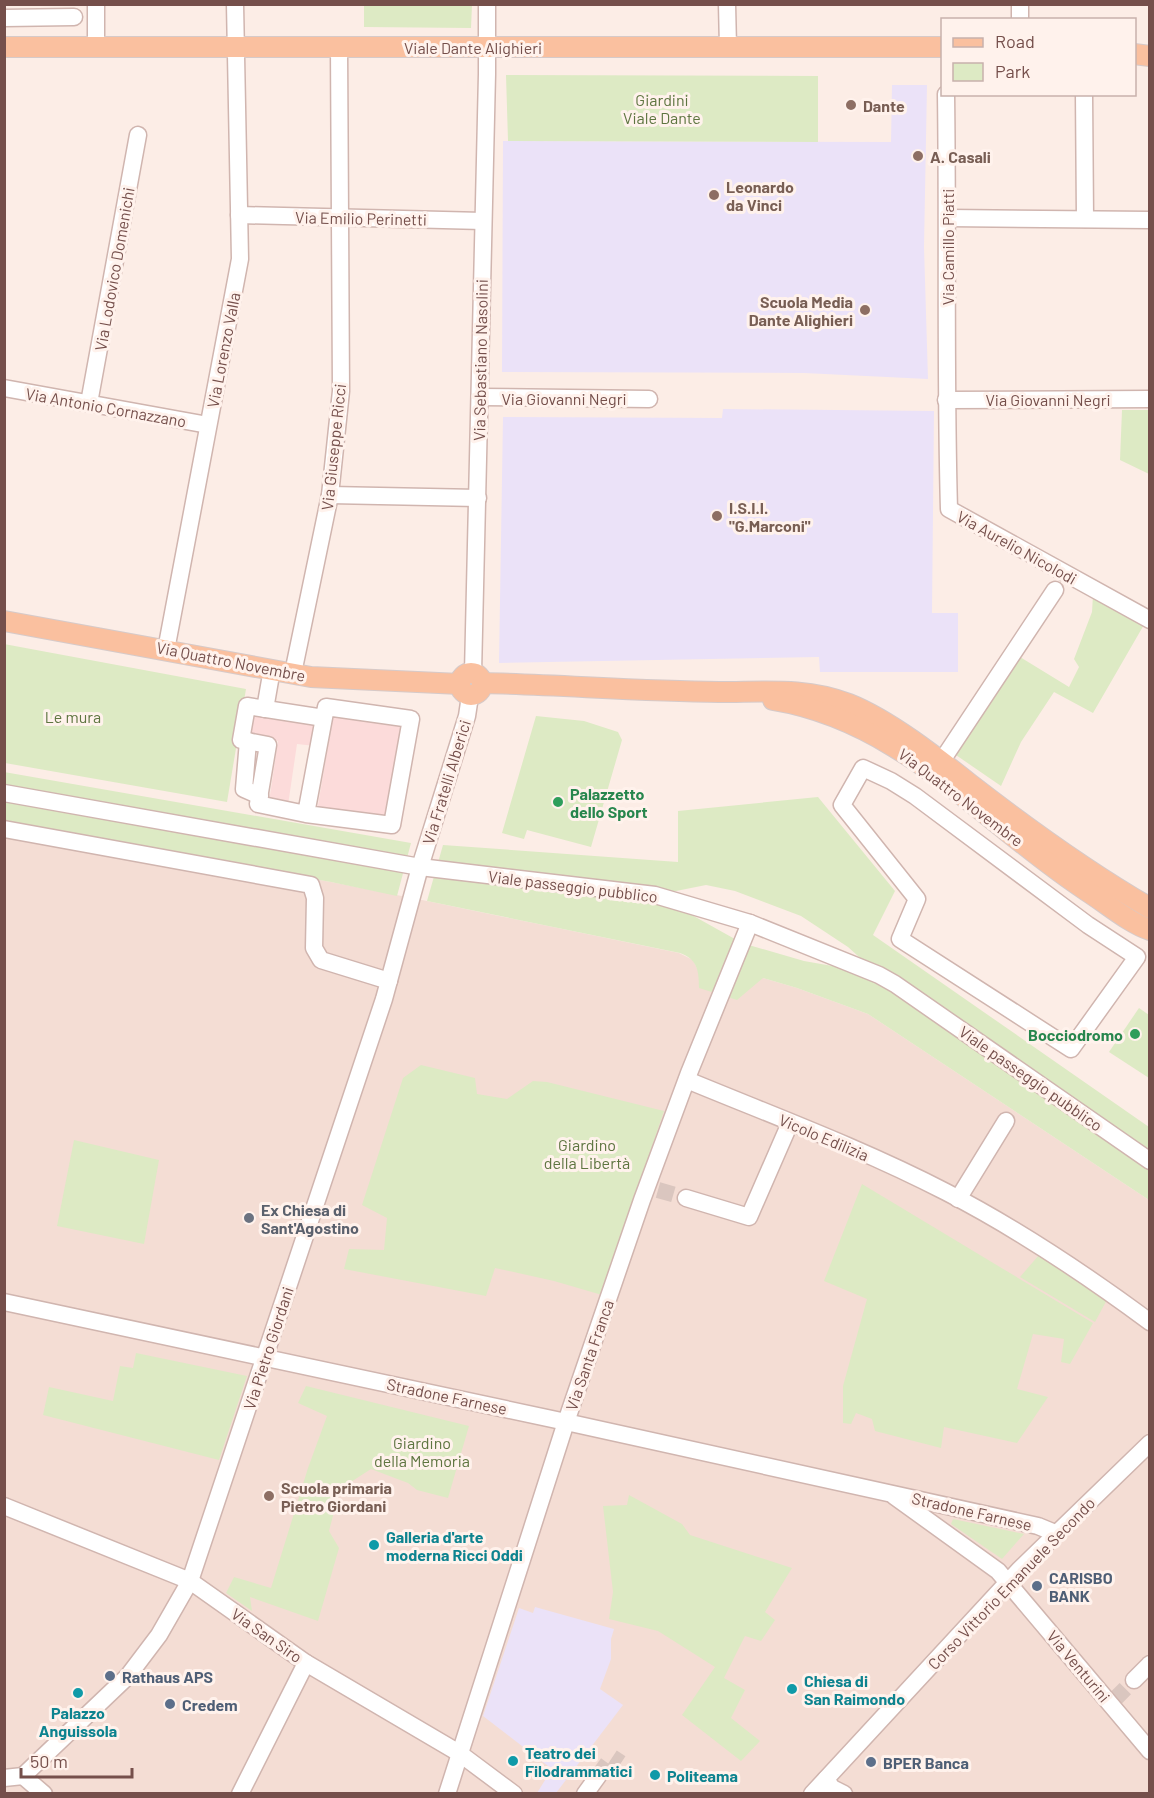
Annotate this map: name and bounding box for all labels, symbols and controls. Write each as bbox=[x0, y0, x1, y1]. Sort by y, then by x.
legend bbox=[941, 18, 1136, 96]
text: Road bbox=[995, 30, 1035, 52]
street label: Viale Dante Alighieri bbox=[404, 38, 542, 57]
text: Park bbox=[995, 60, 1030, 82]
park label: Giardini Viale Dante bbox=[623, 90, 701, 127]
place label: Dante bbox=[863, 96, 905, 115]
marker: Dante bbox=[844, 98, 858, 112]
place label: A. Casali bbox=[930, 147, 991, 166]
marker: A. Casali bbox=[911, 149, 925, 163]
place label: Leonardo da Vinci bbox=[726, 177, 794, 214]
street label: Via Lodovico Domenichi bbox=[90, 186, 138, 352]
marker: Leonardo da Vinci bbox=[707, 188, 721, 202]
street label: Via Camillo Piatti bbox=[938, 189, 957, 305]
street label: Via Emilio Perinetti bbox=[295, 207, 427, 229]
street label: Via Sebastiano Nasolini bbox=[469, 279, 491, 441]
street label: Via Lorenzo Valla bbox=[203, 291, 243, 409]
place label: Scuola Media Dante Alighieri bbox=[749, 292, 853, 329]
marker: Scuola Media Dante Alighieri bbox=[858, 303, 872, 317]
street label: Via Giuseppe Ricci bbox=[317, 383, 349, 511]
street label: Via Antonio Cornazzano bbox=[24, 384, 188, 430]
street label: Via Giovanni Negri bbox=[501, 389, 627, 408]
street label: Via Giovanni Negri bbox=[985, 390, 1111, 409]
place label: I.S.I.I. "G.Marconi" bbox=[729, 498, 811, 535]
street label: Via Aurelio Nicolodi bbox=[954, 506, 1080, 588]
marker: I.S.I.I. "G.Marconi" bbox=[710, 509, 724, 523]
street label: Via Quattro Novembre bbox=[155, 637, 307, 685]
park label: Le mura bbox=[45, 707, 101, 726]
street label: Via Fratelli Alberici bbox=[418, 717, 474, 847]
street label: Via Quattro Novembre bbox=[895, 744, 1027, 850]
place label: Palazzetto dello Sport bbox=[570, 784, 648, 821]
marker: Palazzetto dello Sport bbox=[551, 795, 565, 809]
street label: Viale passeggio pubblico bbox=[487, 866, 659, 906]
street label: Viale passeggio pubblico bbox=[956, 1021, 1106, 1135]
place label: Bocciodromo bbox=[1028, 1025, 1123, 1044]
marker: Bocciodromo bbox=[1128, 1027, 1142, 1041]
street label: Vicolo Edilizia bbox=[776, 1110, 872, 1164]
park label: Giardino della Libertà bbox=[544, 1135, 630, 1172]
place label: Ex Chiesa di Sant'Agostino bbox=[261, 1200, 359, 1237]
marker: Ex Chiesa di Sant'Agostino bbox=[242, 1211, 256, 1225]
street label: Via Pietro Giordani bbox=[239, 1284, 297, 1412]
street label: Via Santa Franca bbox=[561, 1297, 617, 1413]
street label: Stradone Farnese bbox=[385, 1374, 509, 1418]
park label: Giardino della Memoria bbox=[374, 1433, 470, 1470]
place label: Scuola primaria Pietro Giordani bbox=[281, 1478, 392, 1515]
street label: Stradone Farnese bbox=[910, 1488, 1034, 1534]
marker: Scuola primaria Pietro Giordani bbox=[262, 1489, 276, 1503]
street label: Corso Vittorio Emanuele Secondo bbox=[923, 1493, 1099, 1673]
place label: Galleria d'arte moderna Ricci Oddi bbox=[386, 1527, 523, 1564]
marker: Galleria d'arte moderna Ricci Oddi bbox=[367, 1538, 381, 1552]
place label: CARISBO BANK bbox=[1049, 1568, 1113, 1605]
marker: CARISBO BANK bbox=[1030, 1579, 1044, 1593]
street label: Via San Siro bbox=[228, 1604, 306, 1666]
street label: Via Venturini bbox=[1044, 1626, 1114, 1706]
place label: Rathaus APS bbox=[122, 1667, 213, 1686]
marker: Rathaus APS bbox=[103, 1669, 117, 1683]
place label: Chiesa di San Raimondo bbox=[804, 1671, 905, 1708]
marker: Chiesa di San Raimondo bbox=[785, 1682, 799, 1696]
marker: Palazzo Anguissola bbox=[71, 1686, 85, 1700]
place label: Credem bbox=[182, 1695, 238, 1714]
marker: Credem bbox=[163, 1697, 177, 1711]
place label: Palazzo Anguissola bbox=[39, 1703, 117, 1740]
scale bar bbox=[21, 1741, 132, 1779]
place label: Teatro dei Filodrammatici bbox=[525, 1743, 632, 1780]
text: 50 m bbox=[30, 1750, 68, 1772]
place label: BPER Banca bbox=[883, 1753, 969, 1772]
marker: Teatro dei Filodrammatici bbox=[506, 1754, 520, 1768]
marker: BPER Banca bbox=[864, 1755, 878, 1769]
place label: Politeama bbox=[667, 1766, 738, 1785]
marker: Politeama bbox=[648, 1768, 662, 1782]

